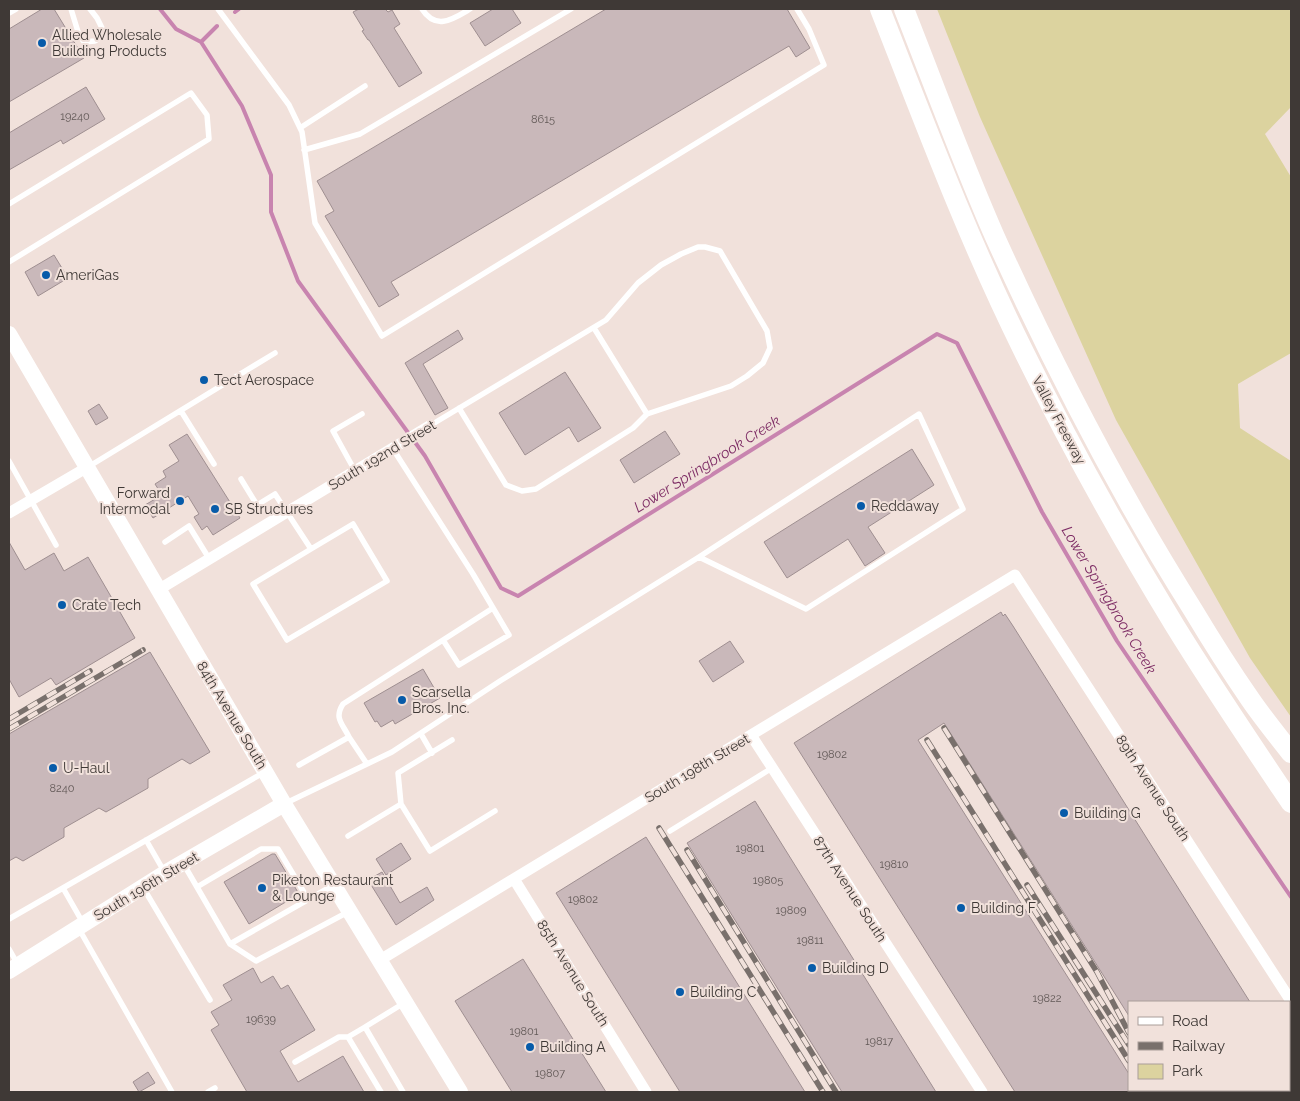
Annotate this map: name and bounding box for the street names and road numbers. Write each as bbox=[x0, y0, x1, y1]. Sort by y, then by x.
street label: Valley Freeway bbox=[1029, 373, 1089, 467]
street label: South 192nd Street bbox=[325, 416, 439, 493]
street label: 84th Avenue South bbox=[194, 658, 270, 772]
street label: South 198th Street bbox=[642, 730, 753, 806]
street label: 89th Avenue South bbox=[1113, 732, 1193, 844]
street label: 87th Avenue South bbox=[810, 833, 890, 945]
street label: South 196th Street bbox=[91, 848, 202, 924]
street label: 85th Avenue South bbox=[534, 917, 612, 1029]

